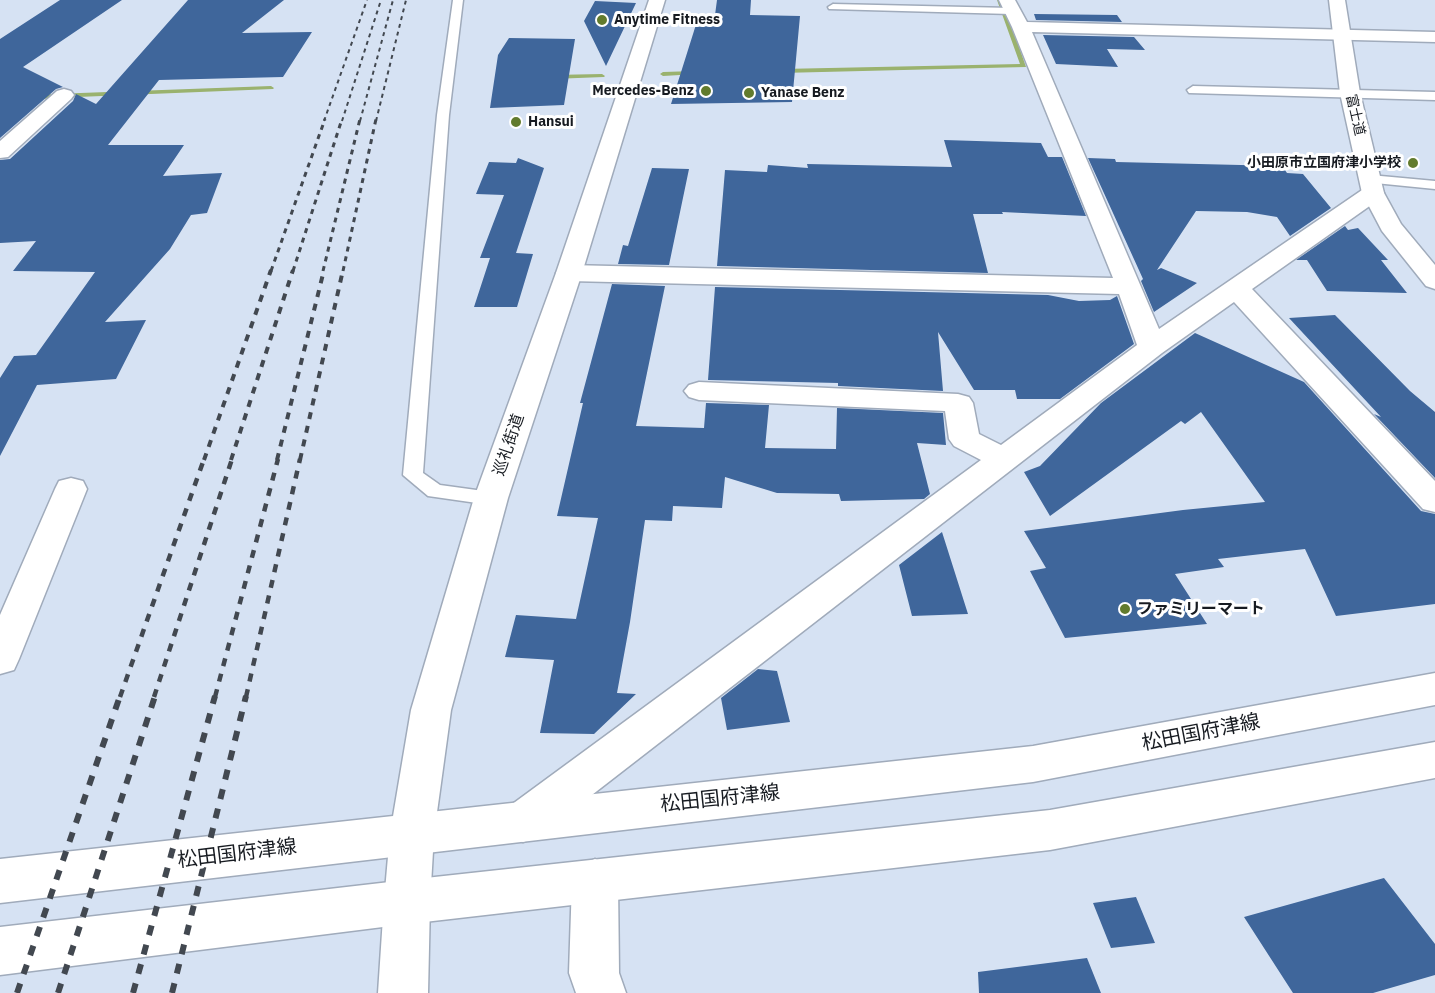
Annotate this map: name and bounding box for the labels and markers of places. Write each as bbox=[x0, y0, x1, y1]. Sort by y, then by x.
place label: Anytime Fitness bbox=[614, 12, 720, 28]
marker: Anytime Fitness bbox=[595, 13, 609, 27]
place label: Mercedes-Benz bbox=[592, 83, 694, 99]
marker: Mercedes-Benz bbox=[699, 84, 713, 98]
place label: Yanase Benz bbox=[761, 85, 844, 101]
marker: Yanase Benz bbox=[742, 86, 756, 100]
place label: Hansui bbox=[528, 114, 574, 130]
marker: Hansui bbox=[509, 115, 523, 129]
place label: 小田原市立国府津小学校 bbox=[1247, 155, 1401, 171]
marker: 小田原市立国府津小学校 bbox=[1406, 156, 1420, 170]
place label: ファミリーマート bbox=[1137, 599, 1265, 619]
marker: ファミリーマート bbox=[1118, 602, 1132, 616]

